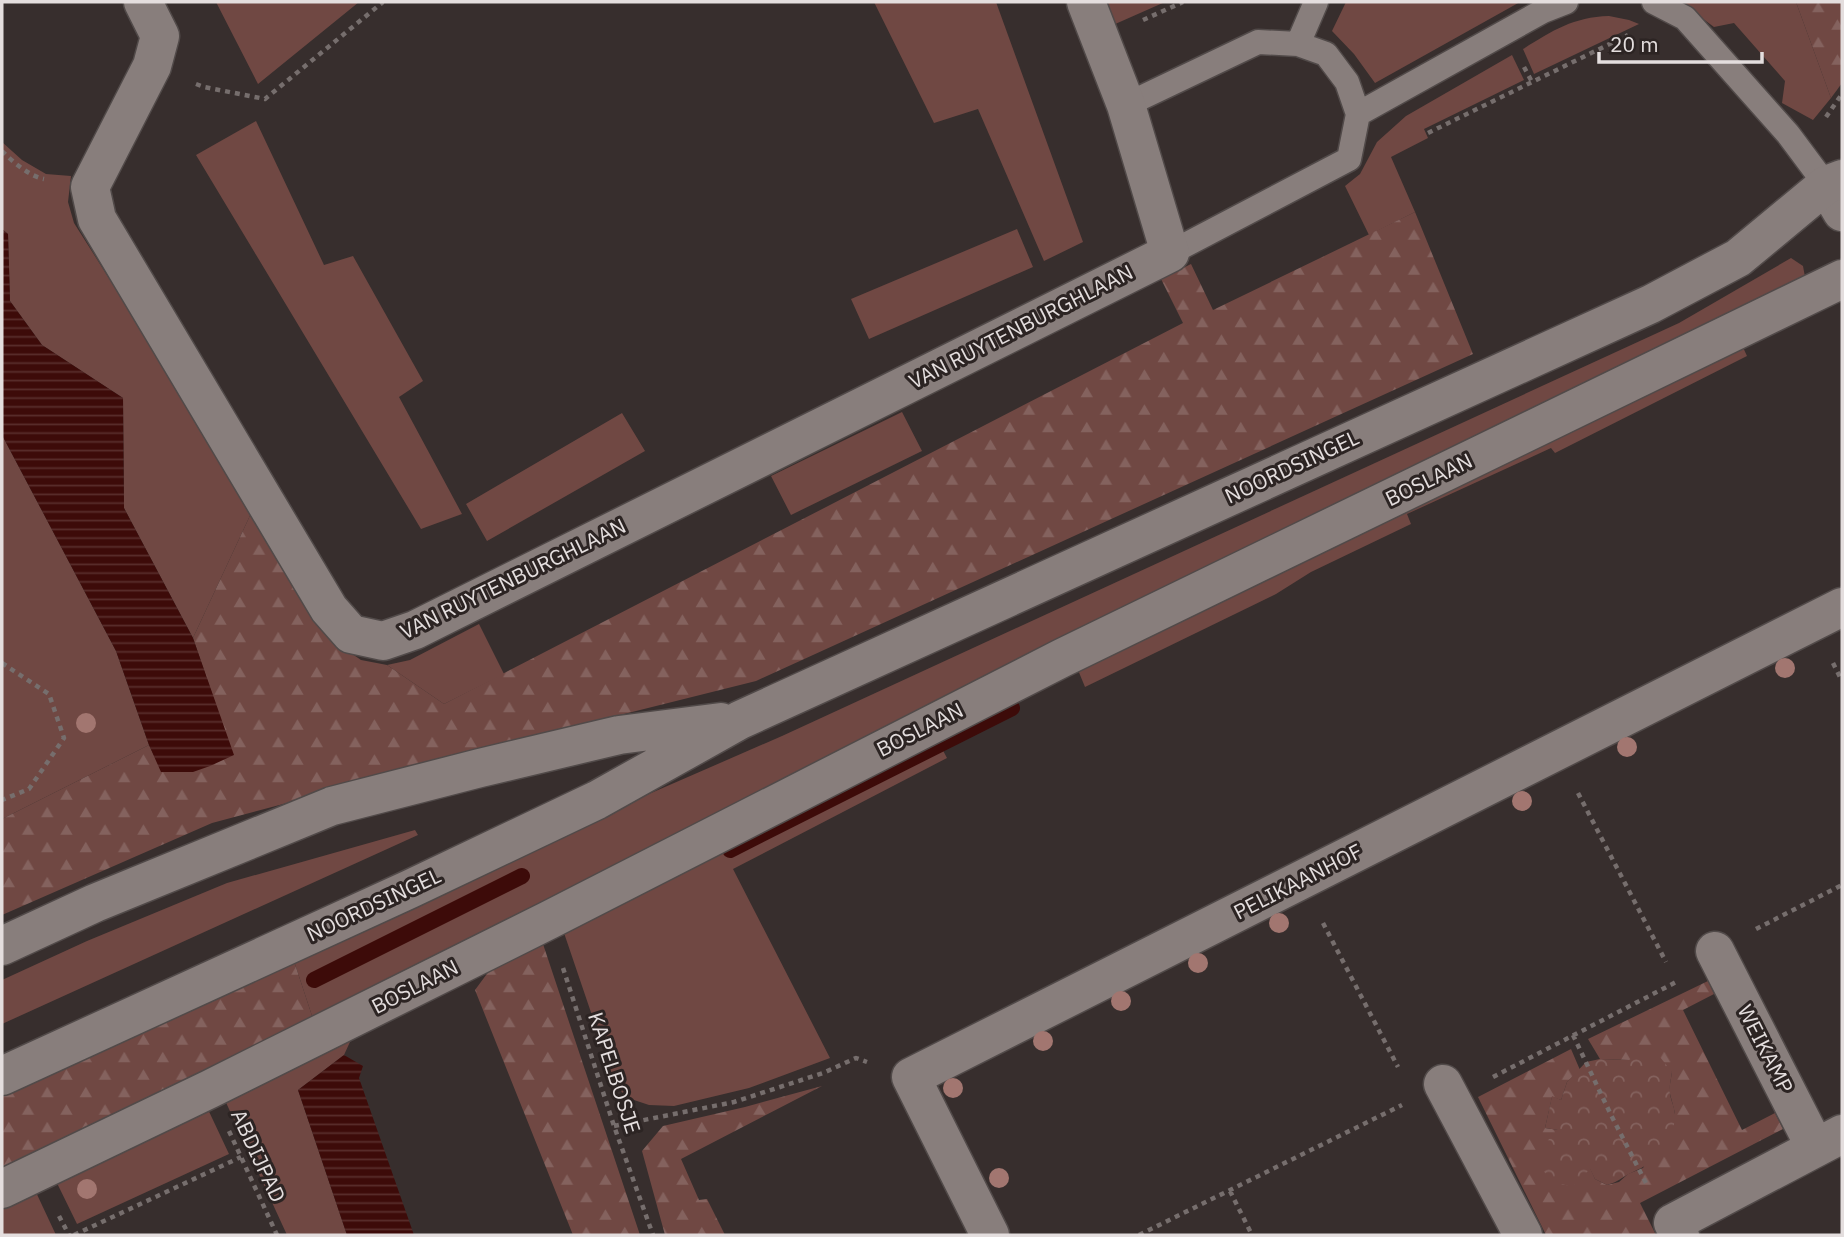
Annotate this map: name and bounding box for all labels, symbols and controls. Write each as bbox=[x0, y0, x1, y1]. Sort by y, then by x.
scale bar bbox=[1599, 21, 1762, 65]
text: 20 m bbox=[1610, 30, 1659, 58]
street label: VAN RUYTENBURGHLAAN bbox=[904, 257, 1137, 395]
street label: NOORDSINGEL bbox=[1220, 423, 1363, 509]
street label: BOSLAAN bbox=[1380, 446, 1477, 512]
street label: VAN RUYTENBURGHLAAN bbox=[395, 511, 630, 645]
street label: BOSLAAN bbox=[871, 695, 968, 763]
street label: PELIKAANHOF bbox=[1228, 837, 1367, 926]
street label: NOORDSINGEL bbox=[302, 861, 445, 947]
street label: BOSLAAN bbox=[366, 952, 463, 1020]
street label: WEIKAMP bbox=[1732, 999, 1800, 1098]
street label: KAPELBOSJE bbox=[582, 1008, 648, 1137]
street label: ABDIJPAD bbox=[225, 1104, 293, 1207]

